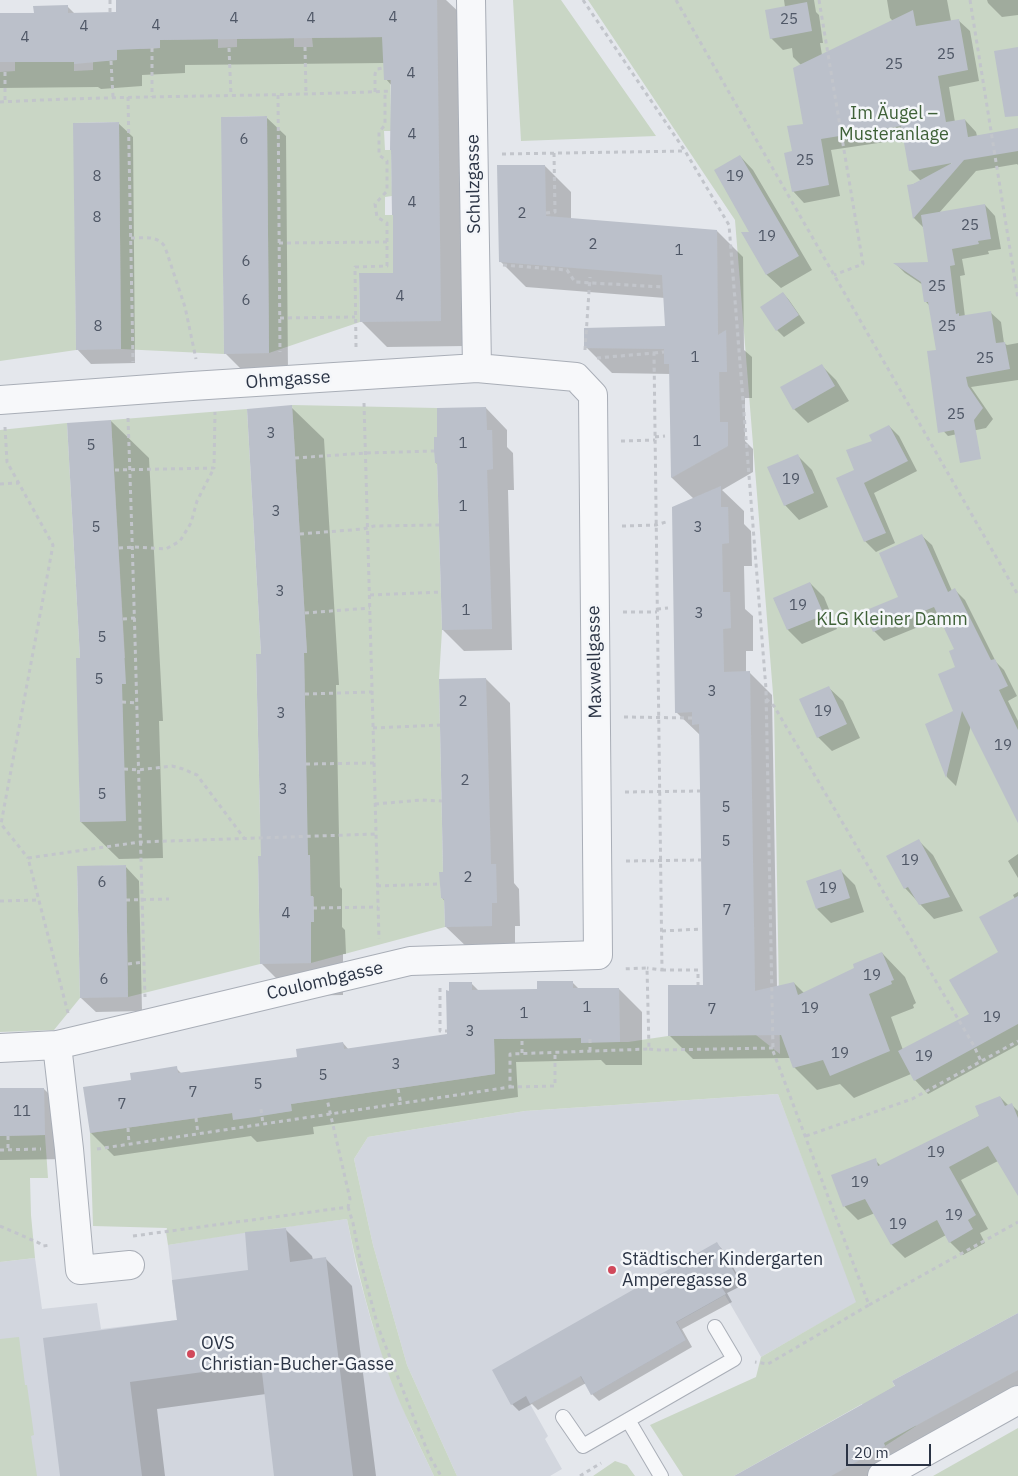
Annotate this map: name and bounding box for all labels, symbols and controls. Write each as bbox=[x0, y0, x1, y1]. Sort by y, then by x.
house number: 4 bbox=[389, 9, 397, 27]
house number: 4 bbox=[230, 10, 238, 28]
house number: 4 bbox=[307, 10, 315, 28]
house number: 25 bbox=[780, 11, 798, 29]
house number: 4 bbox=[152, 17, 160, 35]
house number: 4 bbox=[80, 18, 88, 36]
house number: 4 bbox=[21, 29, 29, 47]
house number: 25 bbox=[937, 46, 955, 64]
house number: 25 bbox=[885, 56, 903, 74]
house number: 4 bbox=[407, 65, 415, 83]
park label: Im Äugel – Musteranlage bbox=[839, 103, 949, 146]
house number: 4 bbox=[408, 126, 416, 144]
house number: 6 bbox=[240, 131, 248, 149]
street label: Schulzgasse bbox=[462, 134, 486, 234]
house number: 25 bbox=[796, 152, 814, 170]
house number: 8 bbox=[93, 168, 101, 186]
house number: 19 bbox=[726, 168, 744, 186]
house number: 4 bbox=[408, 194, 416, 212]
house number: 2 bbox=[518, 205, 526, 223]
house number: 8 bbox=[93, 209, 101, 227]
house number: 25 bbox=[961, 217, 979, 235]
house number: 19 bbox=[758, 228, 776, 246]
house number: 2 bbox=[589, 236, 597, 254]
house number: 1 bbox=[675, 242, 683, 260]
house number: 6 bbox=[242, 253, 250, 271]
house number: 25 bbox=[928, 278, 946, 296]
house number: 4 bbox=[396, 288, 404, 306]
house number: 6 bbox=[242, 292, 250, 310]
house number: 8 bbox=[94, 318, 102, 336]
house number: 25 bbox=[938, 318, 956, 336]
house number: 1 bbox=[691, 349, 699, 367]
house number: 25 bbox=[976, 350, 994, 368]
street label: Ohmgasse bbox=[245, 366, 331, 394]
house number: 25 bbox=[947, 406, 965, 424]
house number: 3 bbox=[267, 425, 275, 443]
house number: 1 bbox=[693, 433, 701, 451]
house number: 1 bbox=[459, 435, 467, 453]
house number: 5 bbox=[87, 437, 95, 455]
house number: 19 bbox=[782, 471, 800, 489]
house number: 1 bbox=[459, 498, 467, 516]
house number: 3 bbox=[272, 503, 280, 521]
house number: 5 bbox=[92, 519, 100, 537]
house number: 3 bbox=[694, 519, 702, 537]
house number: 3 bbox=[276, 583, 284, 601]
house number: 19 bbox=[789, 597, 807, 615]
house number: 1 bbox=[462, 602, 470, 620]
street label: Maxwellgasse bbox=[583, 605, 607, 719]
house number: 3 bbox=[695, 605, 703, 623]
park label: KLG Kleiner Damm bbox=[816, 609, 968, 631]
house number: 5 bbox=[98, 629, 106, 647]
house number: 5 bbox=[95, 671, 103, 689]
house number: 3 bbox=[708, 683, 716, 701]
house number: 2 bbox=[459, 693, 467, 711]
house number: 19 bbox=[814, 703, 832, 721]
house number: 3 bbox=[277, 705, 285, 723]
house number: 19 bbox=[994, 737, 1012, 755]
house number: 2 bbox=[461, 772, 469, 790]
house number: 3 bbox=[279, 781, 287, 799]
house number: 5 bbox=[98, 786, 106, 804]
house number: 5 bbox=[722, 799, 730, 817]
house number: 5 bbox=[722, 833, 730, 851]
house number: 19 bbox=[901, 852, 919, 870]
house number: 2 bbox=[464, 869, 472, 887]
house number: 6 bbox=[98, 874, 106, 892]
house number: 19 bbox=[819, 880, 837, 898]
house number: 7 bbox=[723, 902, 731, 920]
house number: 4 bbox=[282, 905, 290, 923]
street label: Coulombgasse bbox=[265, 957, 385, 1005]
house number: 19 bbox=[863, 967, 881, 985]
house number: 6 bbox=[100, 971, 108, 989]
house number: 1 bbox=[583, 999, 591, 1017]
house number: 19 bbox=[801, 1000, 819, 1018]
house number: 7 bbox=[708, 1001, 716, 1019]
house number: 1 bbox=[520, 1005, 528, 1023]
house number: 19 bbox=[983, 1009, 1001, 1027]
house number: 3 bbox=[466, 1023, 474, 1041]
house number: 19 bbox=[831, 1045, 849, 1063]
house number: 19 bbox=[915, 1048, 933, 1066]
house number: 3 bbox=[392, 1056, 400, 1074]
house number: 5 bbox=[319, 1067, 327, 1085]
house number: 5 bbox=[254, 1076, 262, 1094]
house number: 7 bbox=[189, 1084, 197, 1102]
house number: 7 bbox=[118, 1096, 126, 1114]
house number: 11 bbox=[13, 1103, 31, 1121]
house number: 19 bbox=[927, 1144, 945, 1162]
house number: 19 bbox=[851, 1174, 869, 1192]
house number: 19 bbox=[945, 1207, 963, 1225]
house number: 19 bbox=[889, 1216, 907, 1234]
place label: Städtischer Kindergarten Amperegasse 8 bbox=[622, 1249, 823, 1292]
marker: Städtischer Kindergarten Amperegasse 8 bbox=[606, 1264, 618, 1276]
place label: OVS Christian-Bucher-Gasse bbox=[201, 1333, 394, 1376]
marker: OVS Christian-Bucher-Gasse bbox=[185, 1348, 197, 1360]
scale bar bbox=[848, 1434, 933, 1466]
text: 20 m bbox=[854, 1443, 889, 1462]

